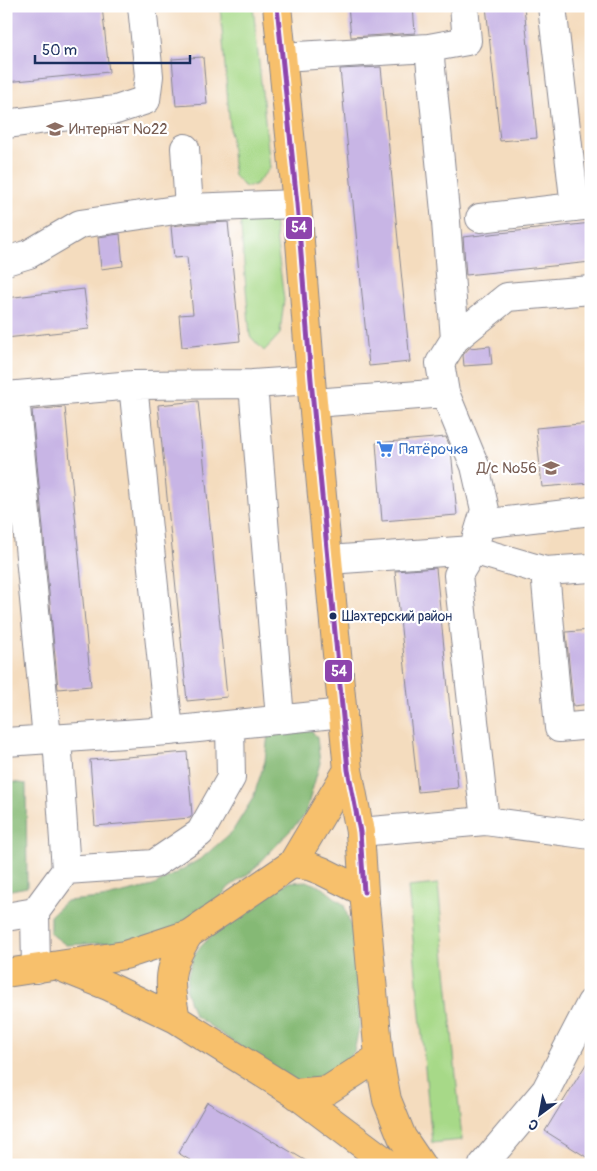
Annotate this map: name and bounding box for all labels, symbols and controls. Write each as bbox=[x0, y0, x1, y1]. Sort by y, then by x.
scale bar bbox=[35, 32, 190, 64]
text: 50 m bbox=[42, 41, 77, 60]
school or university icon: Интернат №22 bbox=[45, 119, 65, 139]
place label: Интернат №22 bbox=[69, 120, 168, 139]
line badge: 54 bbox=[285, 216, 313, 240]
text: 54 bbox=[291, 219, 308, 236]
supermarket icon: Пятёрочка bbox=[375, 439, 395, 459]
place label: Пятёрочка bbox=[399, 440, 468, 459]
school or university icon: Д/с №56 bbox=[541, 458, 561, 478]
place label: Д/с №56 bbox=[476, 459, 537, 478]
place label: Шахтерский район bbox=[342, 608, 452, 625]
marker: Шахтерский район bbox=[328, 611, 338, 621]
line badge: 54 bbox=[324, 659, 353, 683]
text: 54 bbox=[331, 663, 348, 680]
north arrow bbox=[514, 1088, 564, 1138]
text: С bbox=[525, 1115, 542, 1134]

